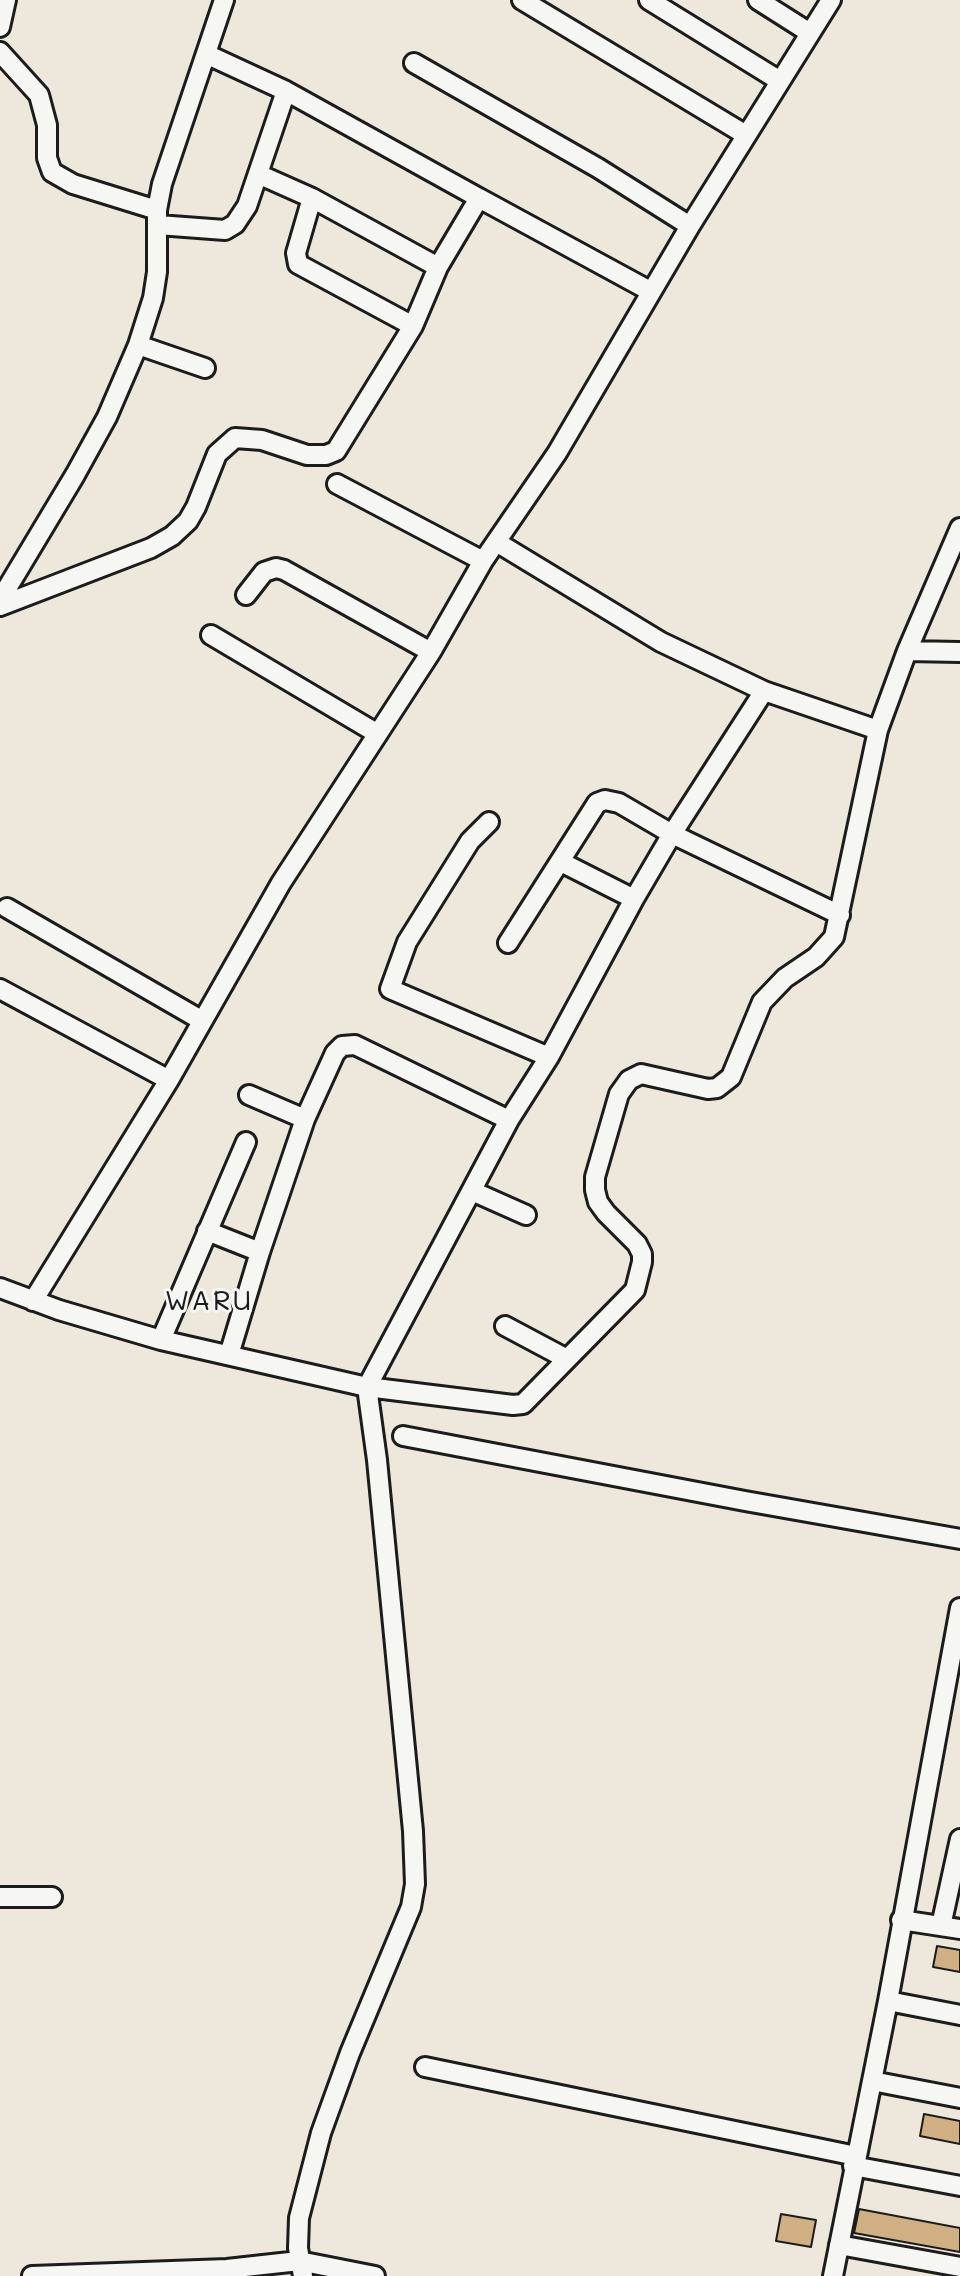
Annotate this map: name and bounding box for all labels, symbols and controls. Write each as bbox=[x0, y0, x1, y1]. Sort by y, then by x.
district label: WARU bbox=[165, 1284, 253, 1318]

